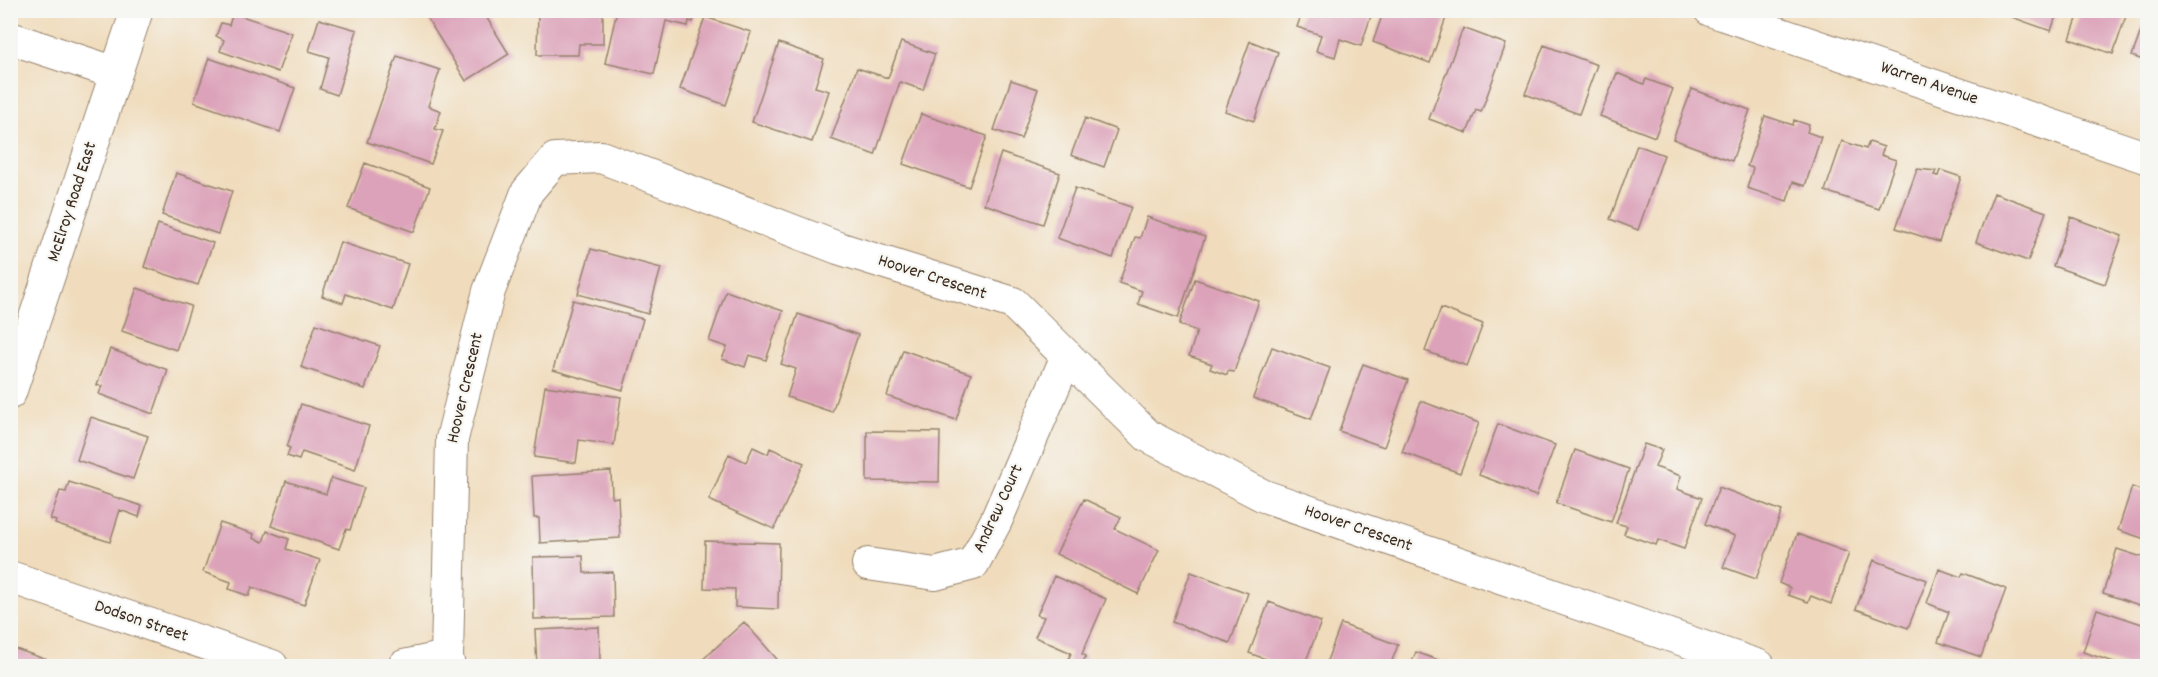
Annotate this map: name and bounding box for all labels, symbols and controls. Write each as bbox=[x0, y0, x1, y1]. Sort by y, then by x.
street label: Warren Avenue bbox=[1877, 56, 1981, 112]
street label: McElroy Road East bbox=[42, 138, 104, 265]
street label: Hoover Crescent bbox=[875, 249, 990, 307]
street label: Hoover Crescent bbox=[441, 330, 491, 446]
street label: Andrew Court bbox=[968, 460, 1031, 557]
street label: Hoover Crescent bbox=[1301, 499, 1416, 559]
street label: Dodson Street bbox=[91, 594, 191, 650]

